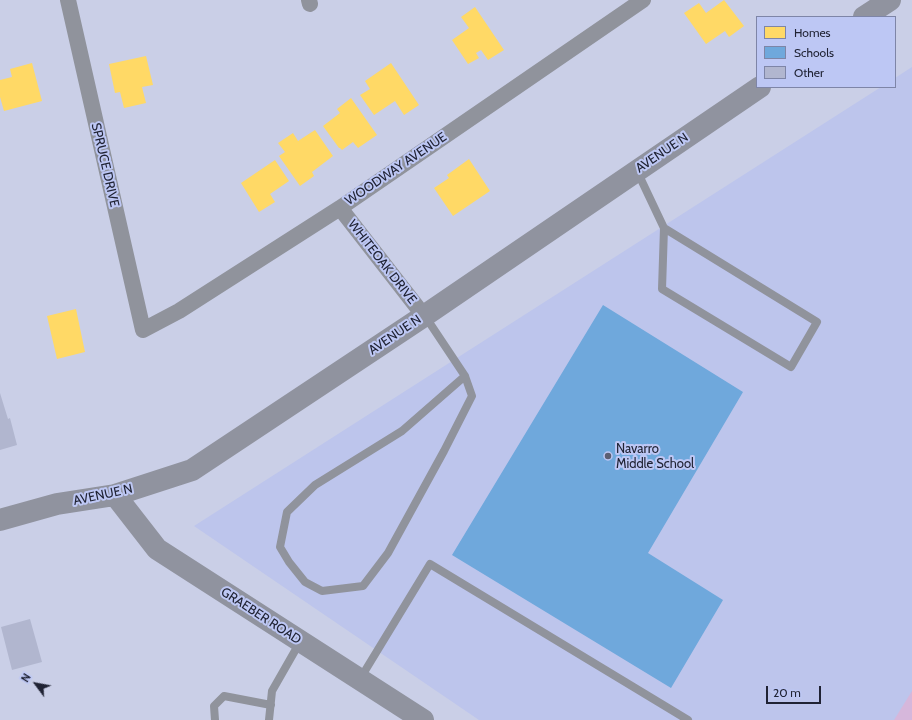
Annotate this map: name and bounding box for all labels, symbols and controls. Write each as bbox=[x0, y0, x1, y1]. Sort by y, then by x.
legend bbox=[756, 16, 896, 88]
text: Homes bbox=[794, 25, 831, 40]
text: Schools bbox=[794, 45, 834, 60]
text: Other bbox=[794, 65, 824, 80]
street label: SPRUCE DRIVE bbox=[88, 121, 122, 209]
street label: WOODWAY AVENUE bbox=[342, 129, 450, 209]
street label: AVENUE N bbox=[633, 130, 691, 176]
street label: WHITEOAK DRIVE bbox=[344, 217, 420, 307]
street label: AVENUE N bbox=[366, 312, 424, 358]
place label: Navarro Middle School bbox=[616, 441, 694, 472]
marker: Navarro Middle School bbox=[603, 451, 613, 461]
street label: AVENUE N bbox=[72, 481, 134, 509]
street label: GRAEBER ROAD bbox=[218, 584, 304, 648]
north arrow bbox=[16, 664, 56, 704]
text: N bbox=[18, 671, 34, 685]
scale bar bbox=[768, 678, 823, 704]
text: 20 m bbox=[773, 685, 801, 700]

